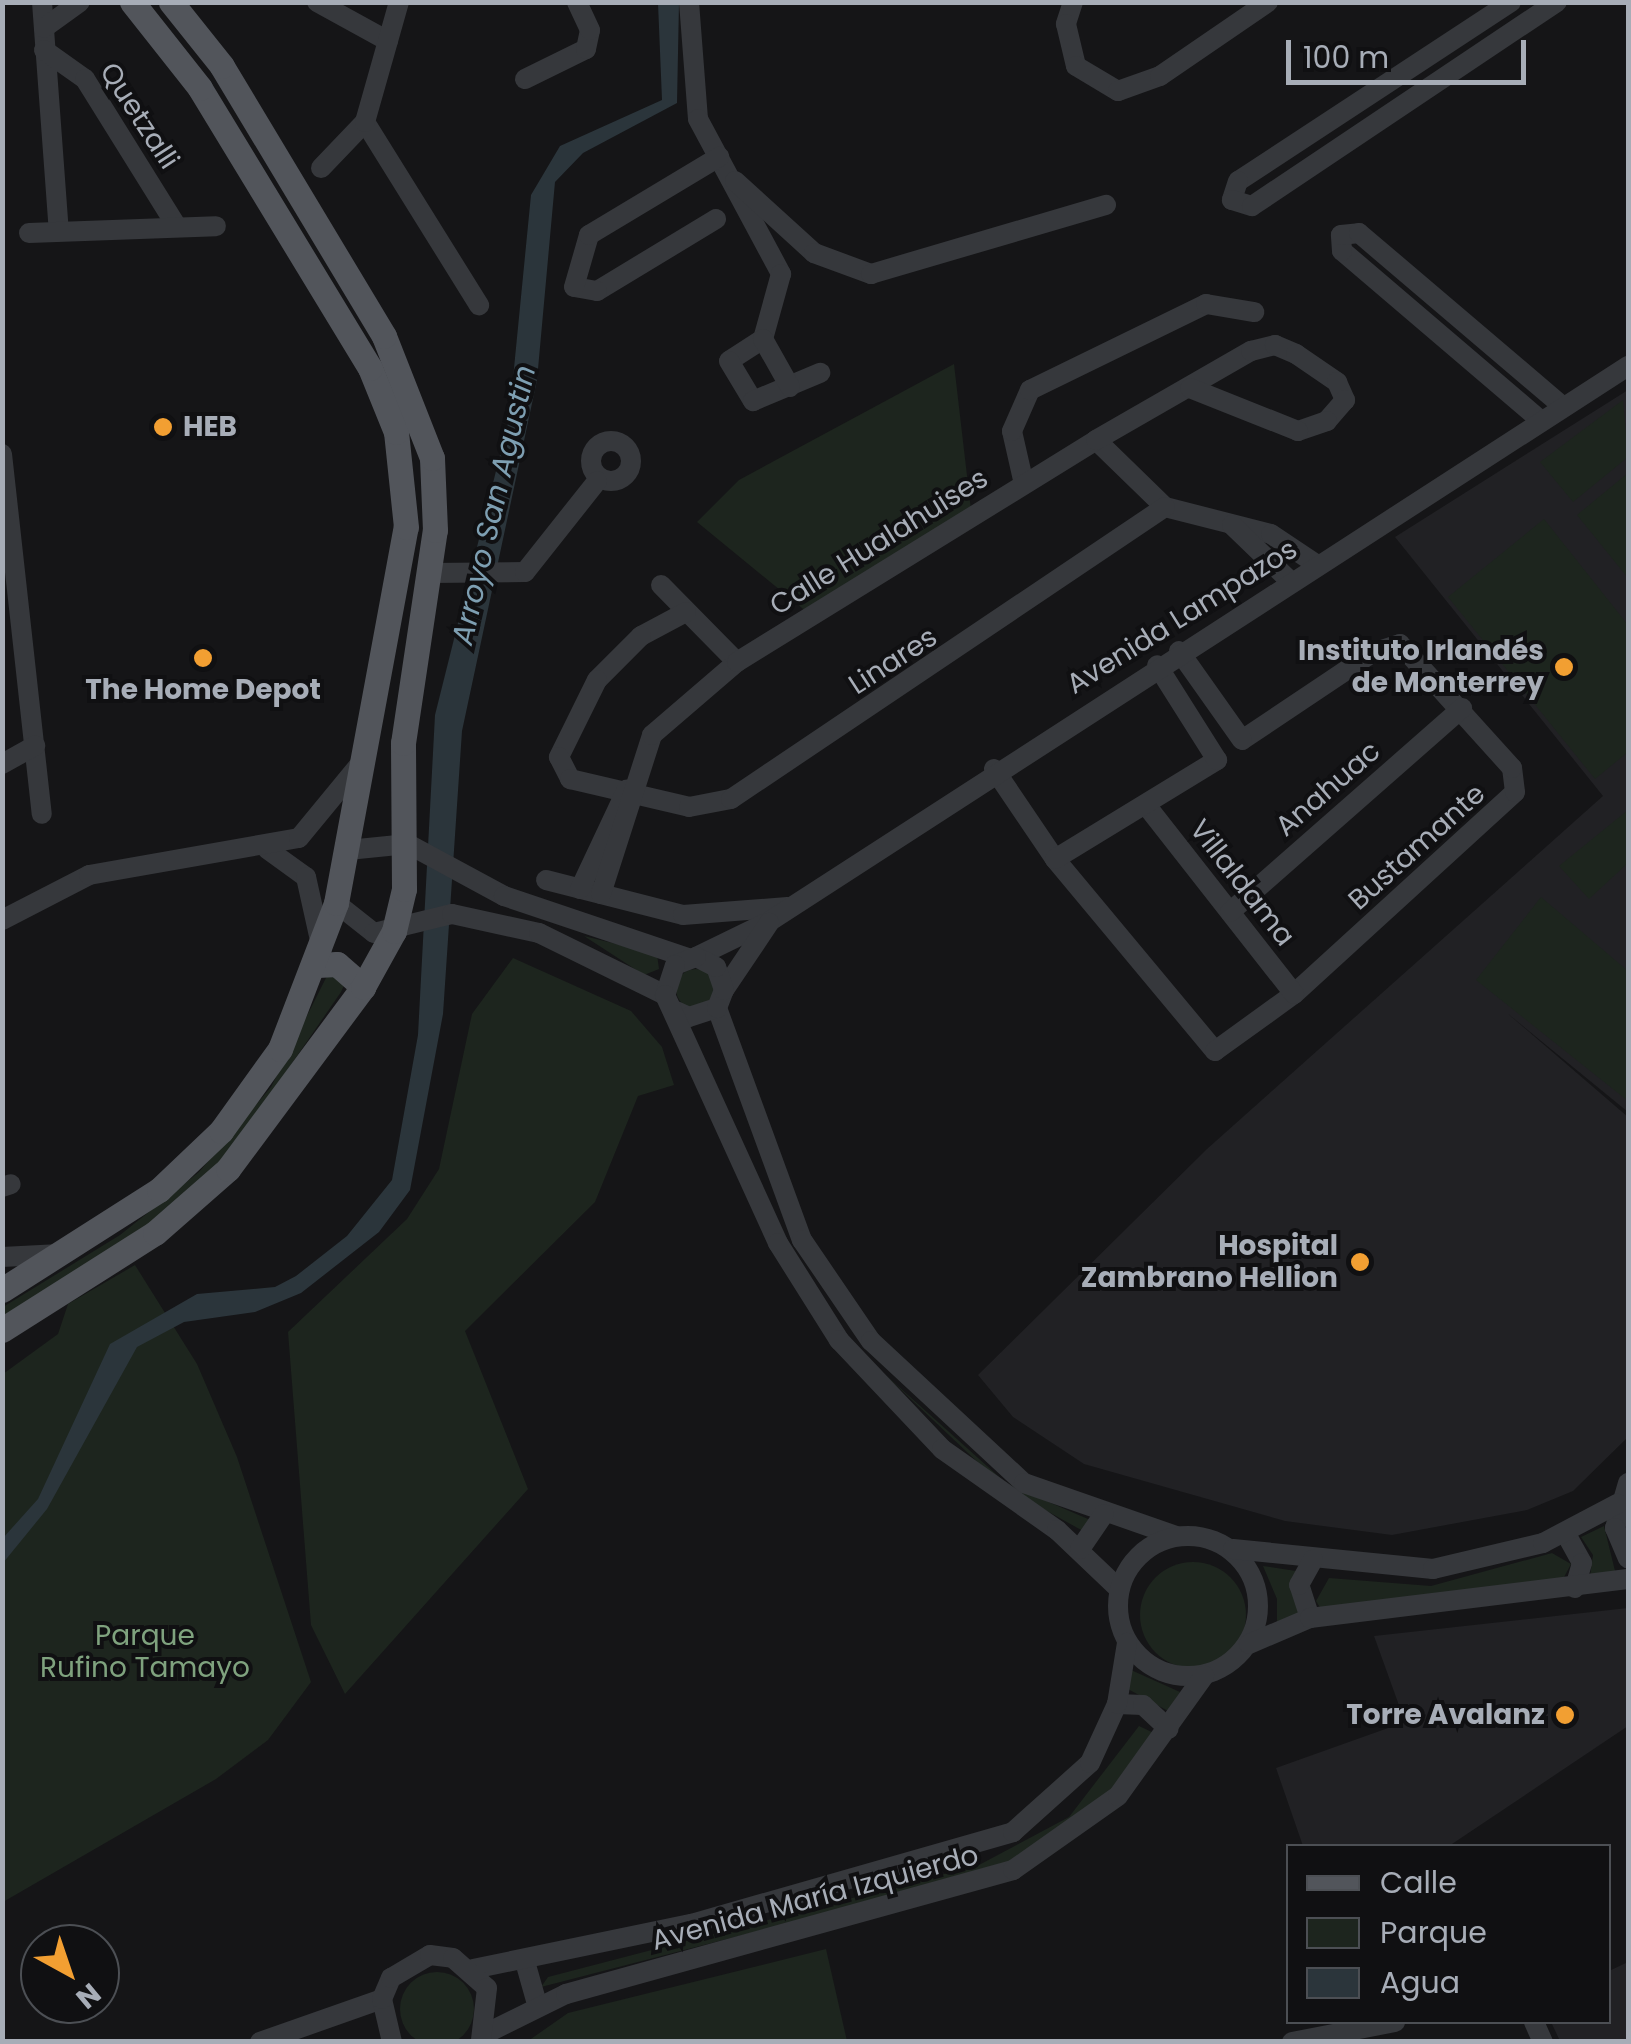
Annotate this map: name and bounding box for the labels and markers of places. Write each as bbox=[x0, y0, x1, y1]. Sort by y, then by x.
place label: HEB bbox=[183, 410, 237, 444]
marker: HEB bbox=[152, 416, 174, 438]
place label: Instituto Irlandés de Monterrey bbox=[1298, 634, 1544, 700]
marker: The Home Depot bbox=[192, 647, 214, 669]
marker: Instituto Irlandés de Monterrey bbox=[1553, 656, 1575, 678]
place label: The Home Depot bbox=[85, 673, 321, 707]
place label: Hospital Zambrano Hellion bbox=[1081, 1229, 1338, 1295]
marker: Hospital Zambrano Hellion bbox=[1347, 1249, 1373, 1275]
place label: Torre Avalanz bbox=[1346, 1698, 1545, 1732]
marker: Torre Avalanz bbox=[1554, 1704, 1576, 1726]

